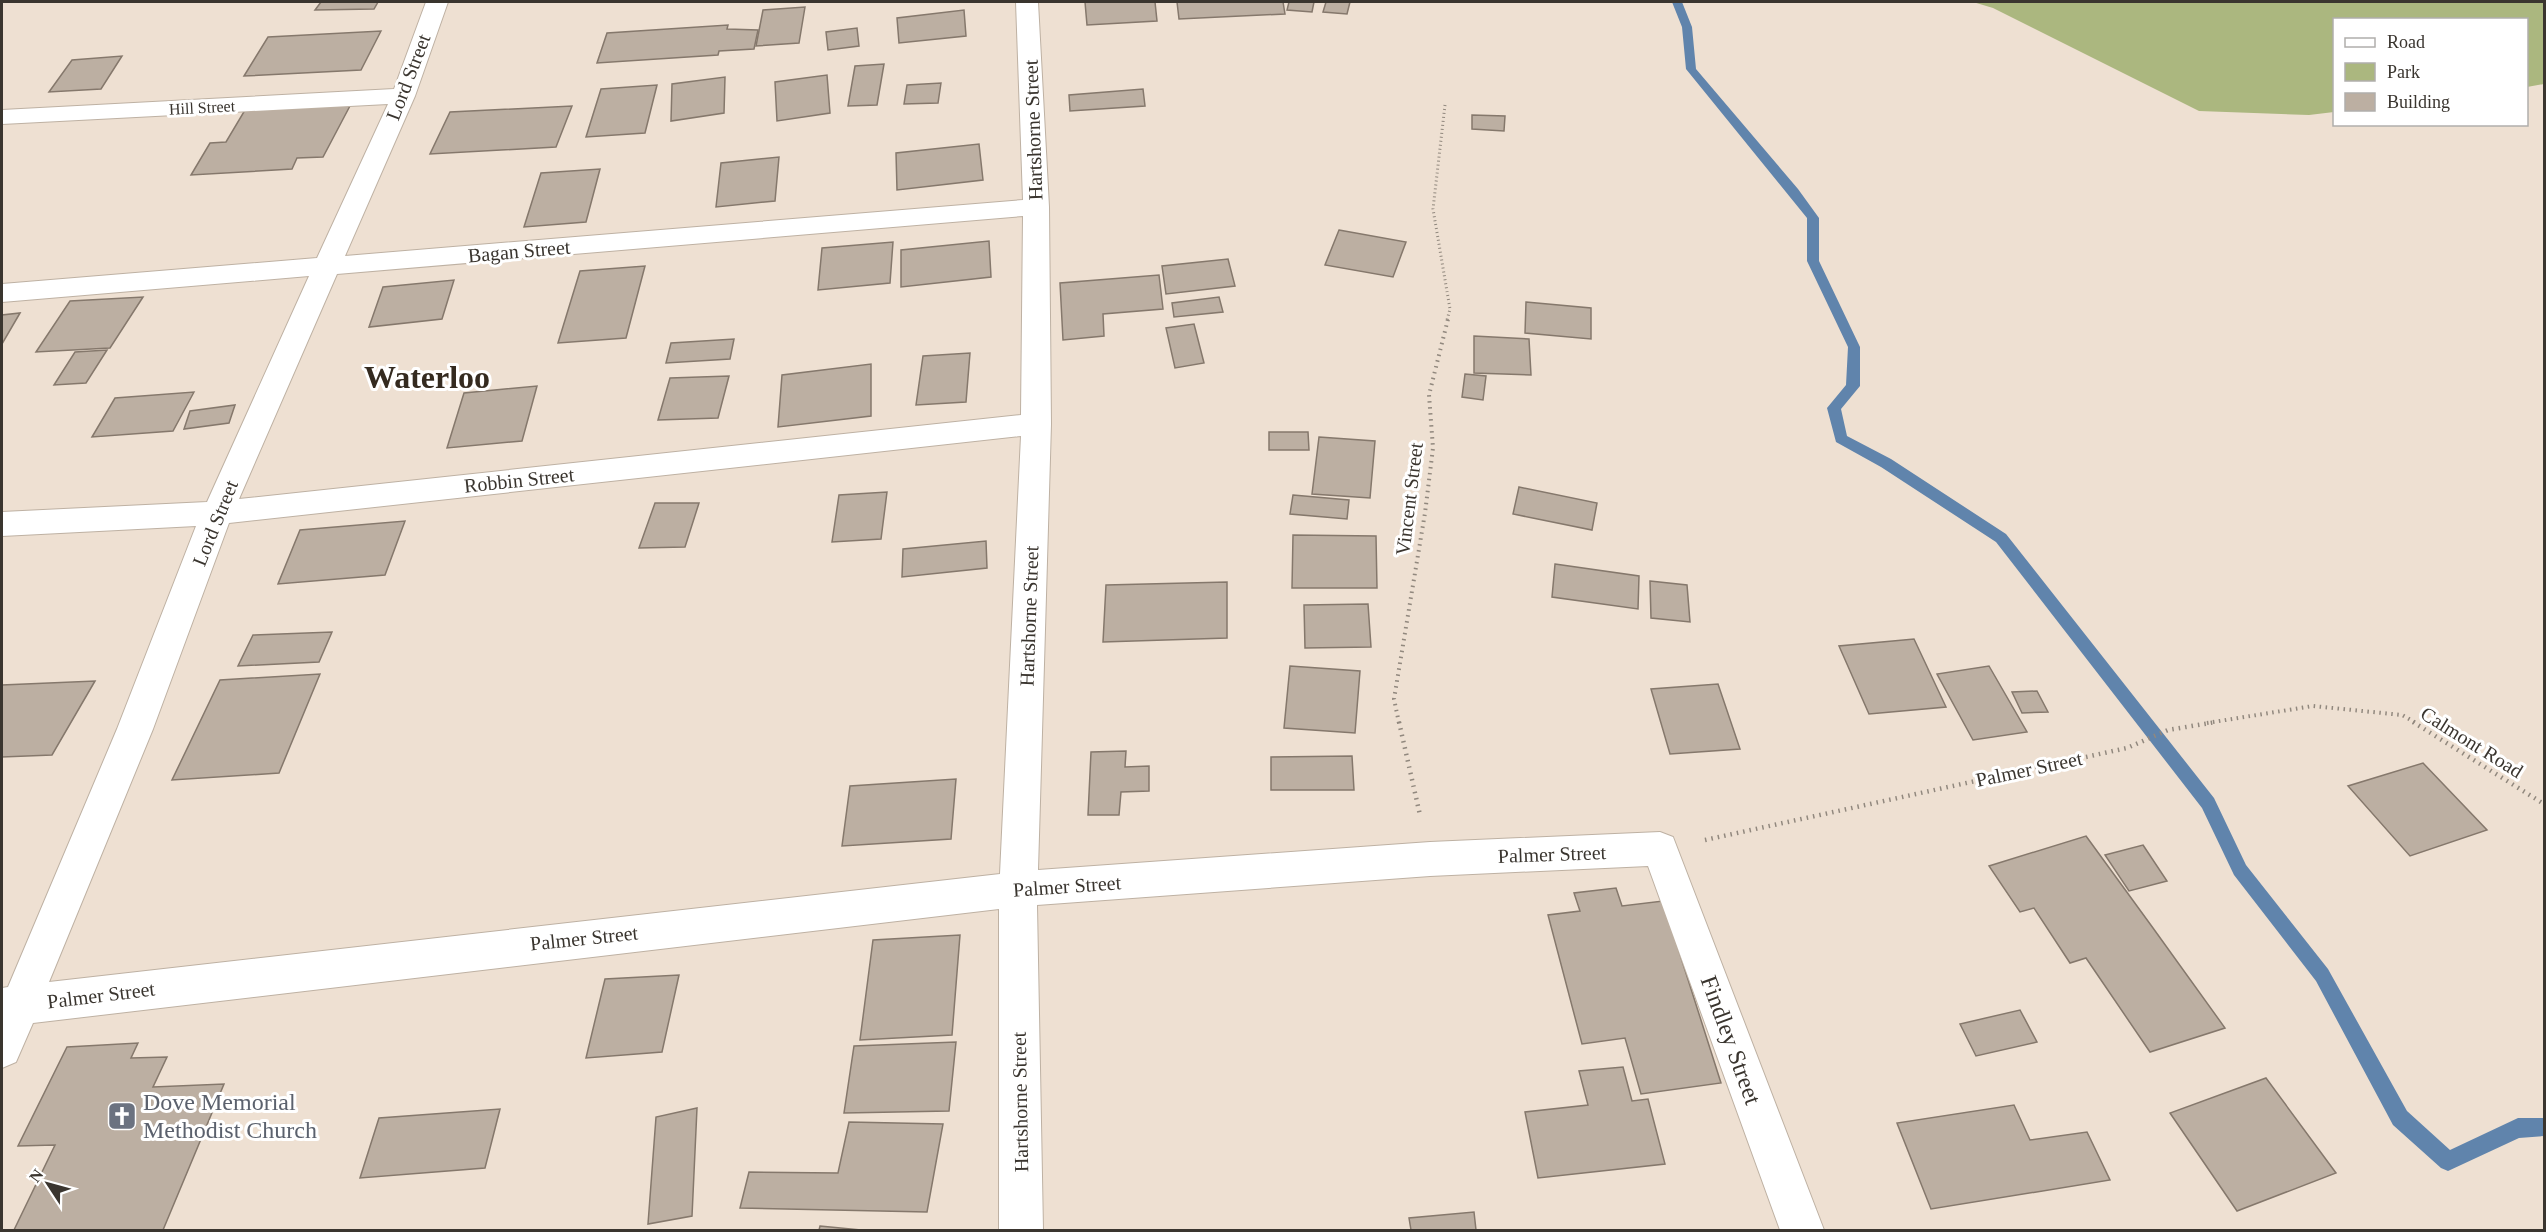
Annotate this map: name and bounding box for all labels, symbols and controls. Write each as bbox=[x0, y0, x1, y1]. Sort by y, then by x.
legend bbox=[2333, 18, 2528, 126]
street label: Lord Street bbox=[382, 30, 435, 123]
text: Road bbox=[2387, 32, 2425, 52]
street label: Hartshorne Street bbox=[1020, 59, 1046, 201]
text: Park bbox=[2387, 62, 2420, 82]
text: Building bbox=[2387, 92, 2450, 112]
street label: Hill Street bbox=[169, 97, 236, 118]
street label: Bagan Street bbox=[467, 236, 572, 267]
district label: Waterloo bbox=[364, 359, 490, 395]
street label: Vincent Street bbox=[1391, 441, 1427, 557]
street label: Robbin Street bbox=[463, 463, 576, 497]
street label: Lord Street bbox=[188, 477, 242, 569]
street label: Hartshorne Street bbox=[1016, 545, 1042, 687]
street label: Calmont Road bbox=[2417, 702, 2527, 782]
street label: Palmer Street bbox=[1974, 747, 2085, 791]
street label: Palmer Street bbox=[1497, 841, 1607, 867]
street label: Palmer Street bbox=[1012, 871, 1122, 901]
street label: Palmer Street bbox=[529, 921, 639, 955]
street label: Findley Street bbox=[1696, 972, 1766, 1108]
street label: Palmer Street bbox=[46, 977, 157, 1013]
street label: Hartshorne Street bbox=[1008, 1031, 1032, 1172]
place label: Dove Memorial Methodist Church bbox=[143, 1089, 317, 1143]
church icon: Dove Memorial Methodist Church bbox=[106, 1100, 138, 1132]
north arrow bbox=[18, 1154, 78, 1214]
text: N bbox=[26, 1165, 47, 1185]

